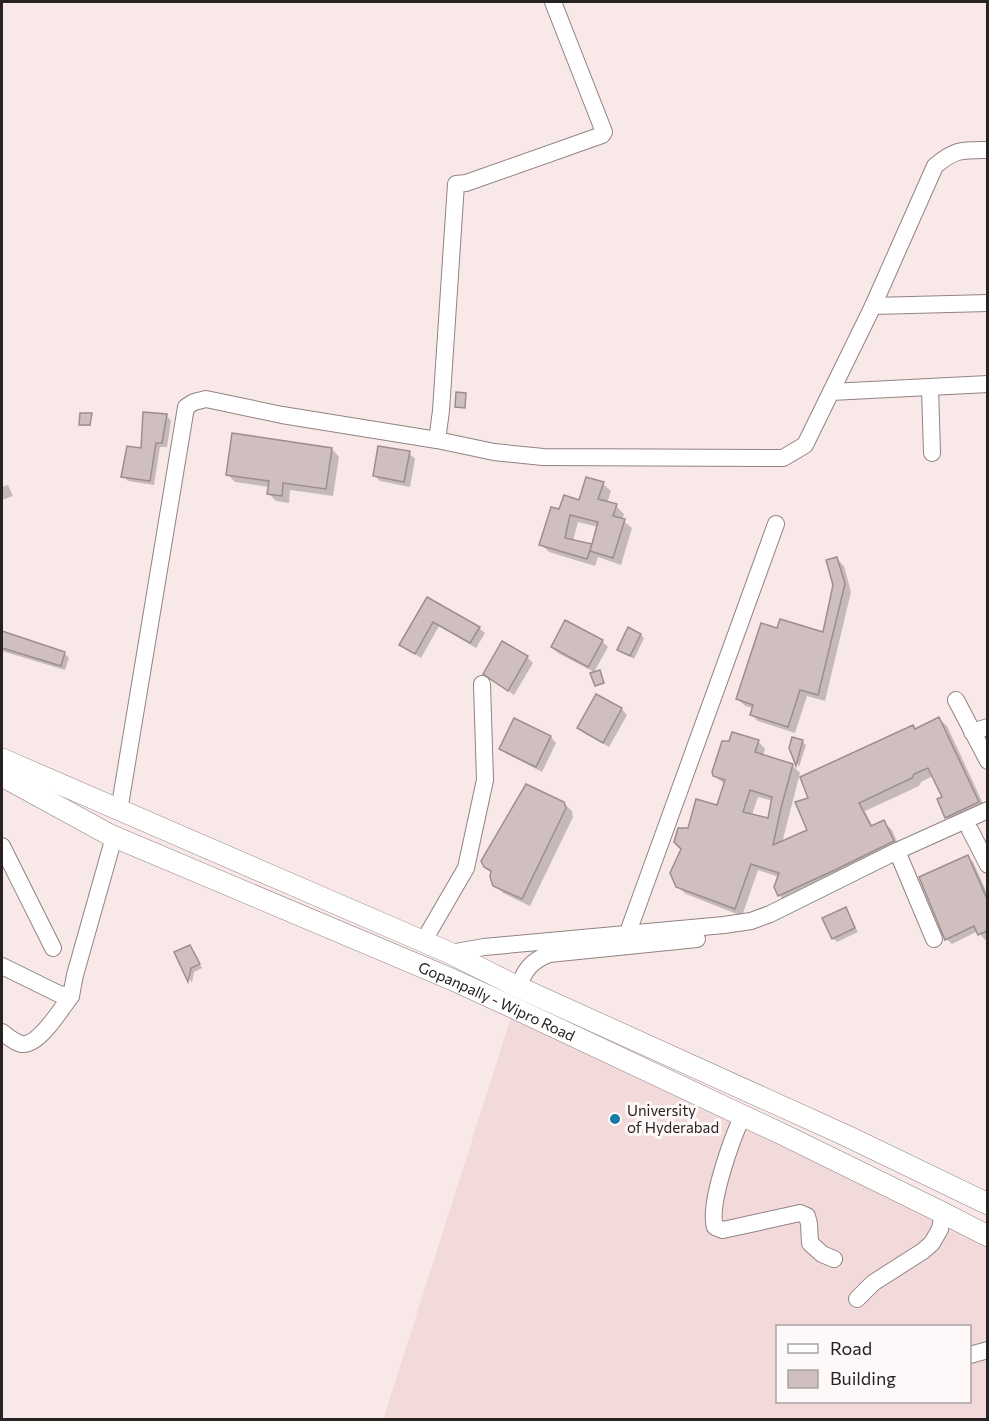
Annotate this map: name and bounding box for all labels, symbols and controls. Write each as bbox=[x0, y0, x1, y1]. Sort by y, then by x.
street label: Gopanpally - Wipro Road bbox=[416, 957, 578, 1044]
place label: University of Hyderabad bbox=[627, 1101, 719, 1136]
marker: University of Hyderabad bbox=[608, 1112, 622, 1126]
legend bbox=[776, 1325, 971, 1403]
text: Road bbox=[830, 1337, 872, 1359]
text: Building bbox=[830, 1367, 896, 1389]

